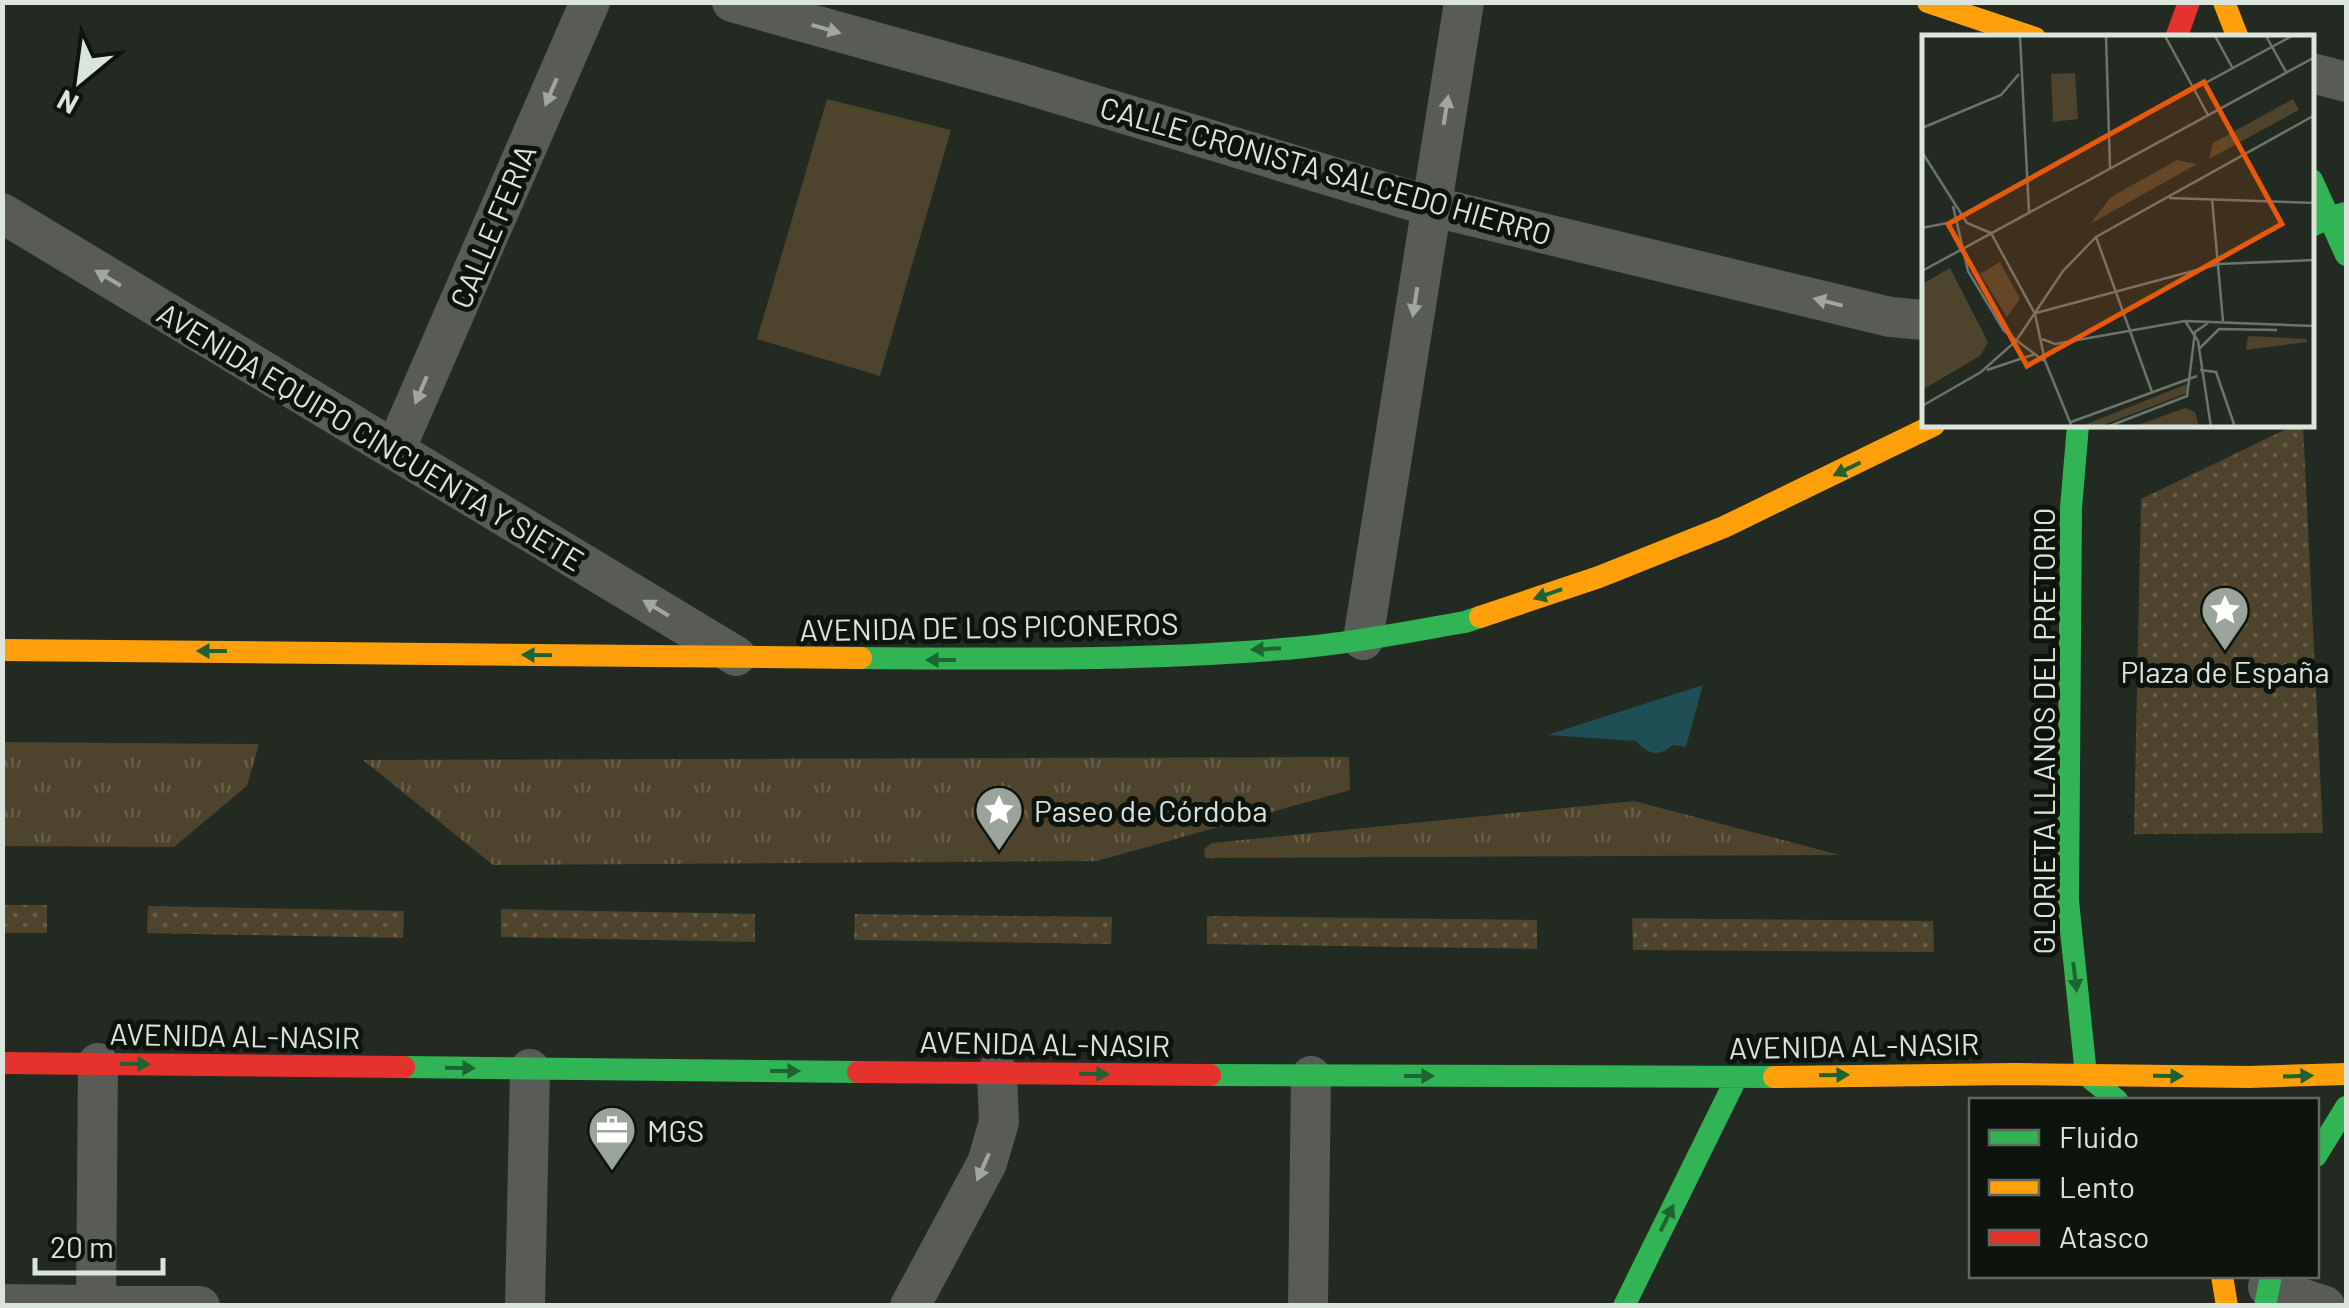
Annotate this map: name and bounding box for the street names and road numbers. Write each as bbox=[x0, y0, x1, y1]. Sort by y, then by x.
street label: CALLE CRONISTA SALCEDO HIERRO bbox=[1096, 88, 1556, 252]
street label: CALLE FERIA bbox=[441, 139, 543, 313]
street label: AVENIDA EQUIPO CINCUENTA Y SIETE bbox=[151, 294, 591, 578]
street label: GLORIETA LLANOS DEL PRETORIO bbox=[2025, 508, 2061, 954]
street label: AVENIDA DE LOS PICONEROS bbox=[799, 605, 1179, 647]
street label: AVENIDA AL-NASIR bbox=[109, 1015, 361, 1055]
street label: AVENIDA AL-NASIR bbox=[919, 1023, 1171, 1063]
street label: AVENIDA AL-NASIR bbox=[1728, 1025, 1980, 1065]

